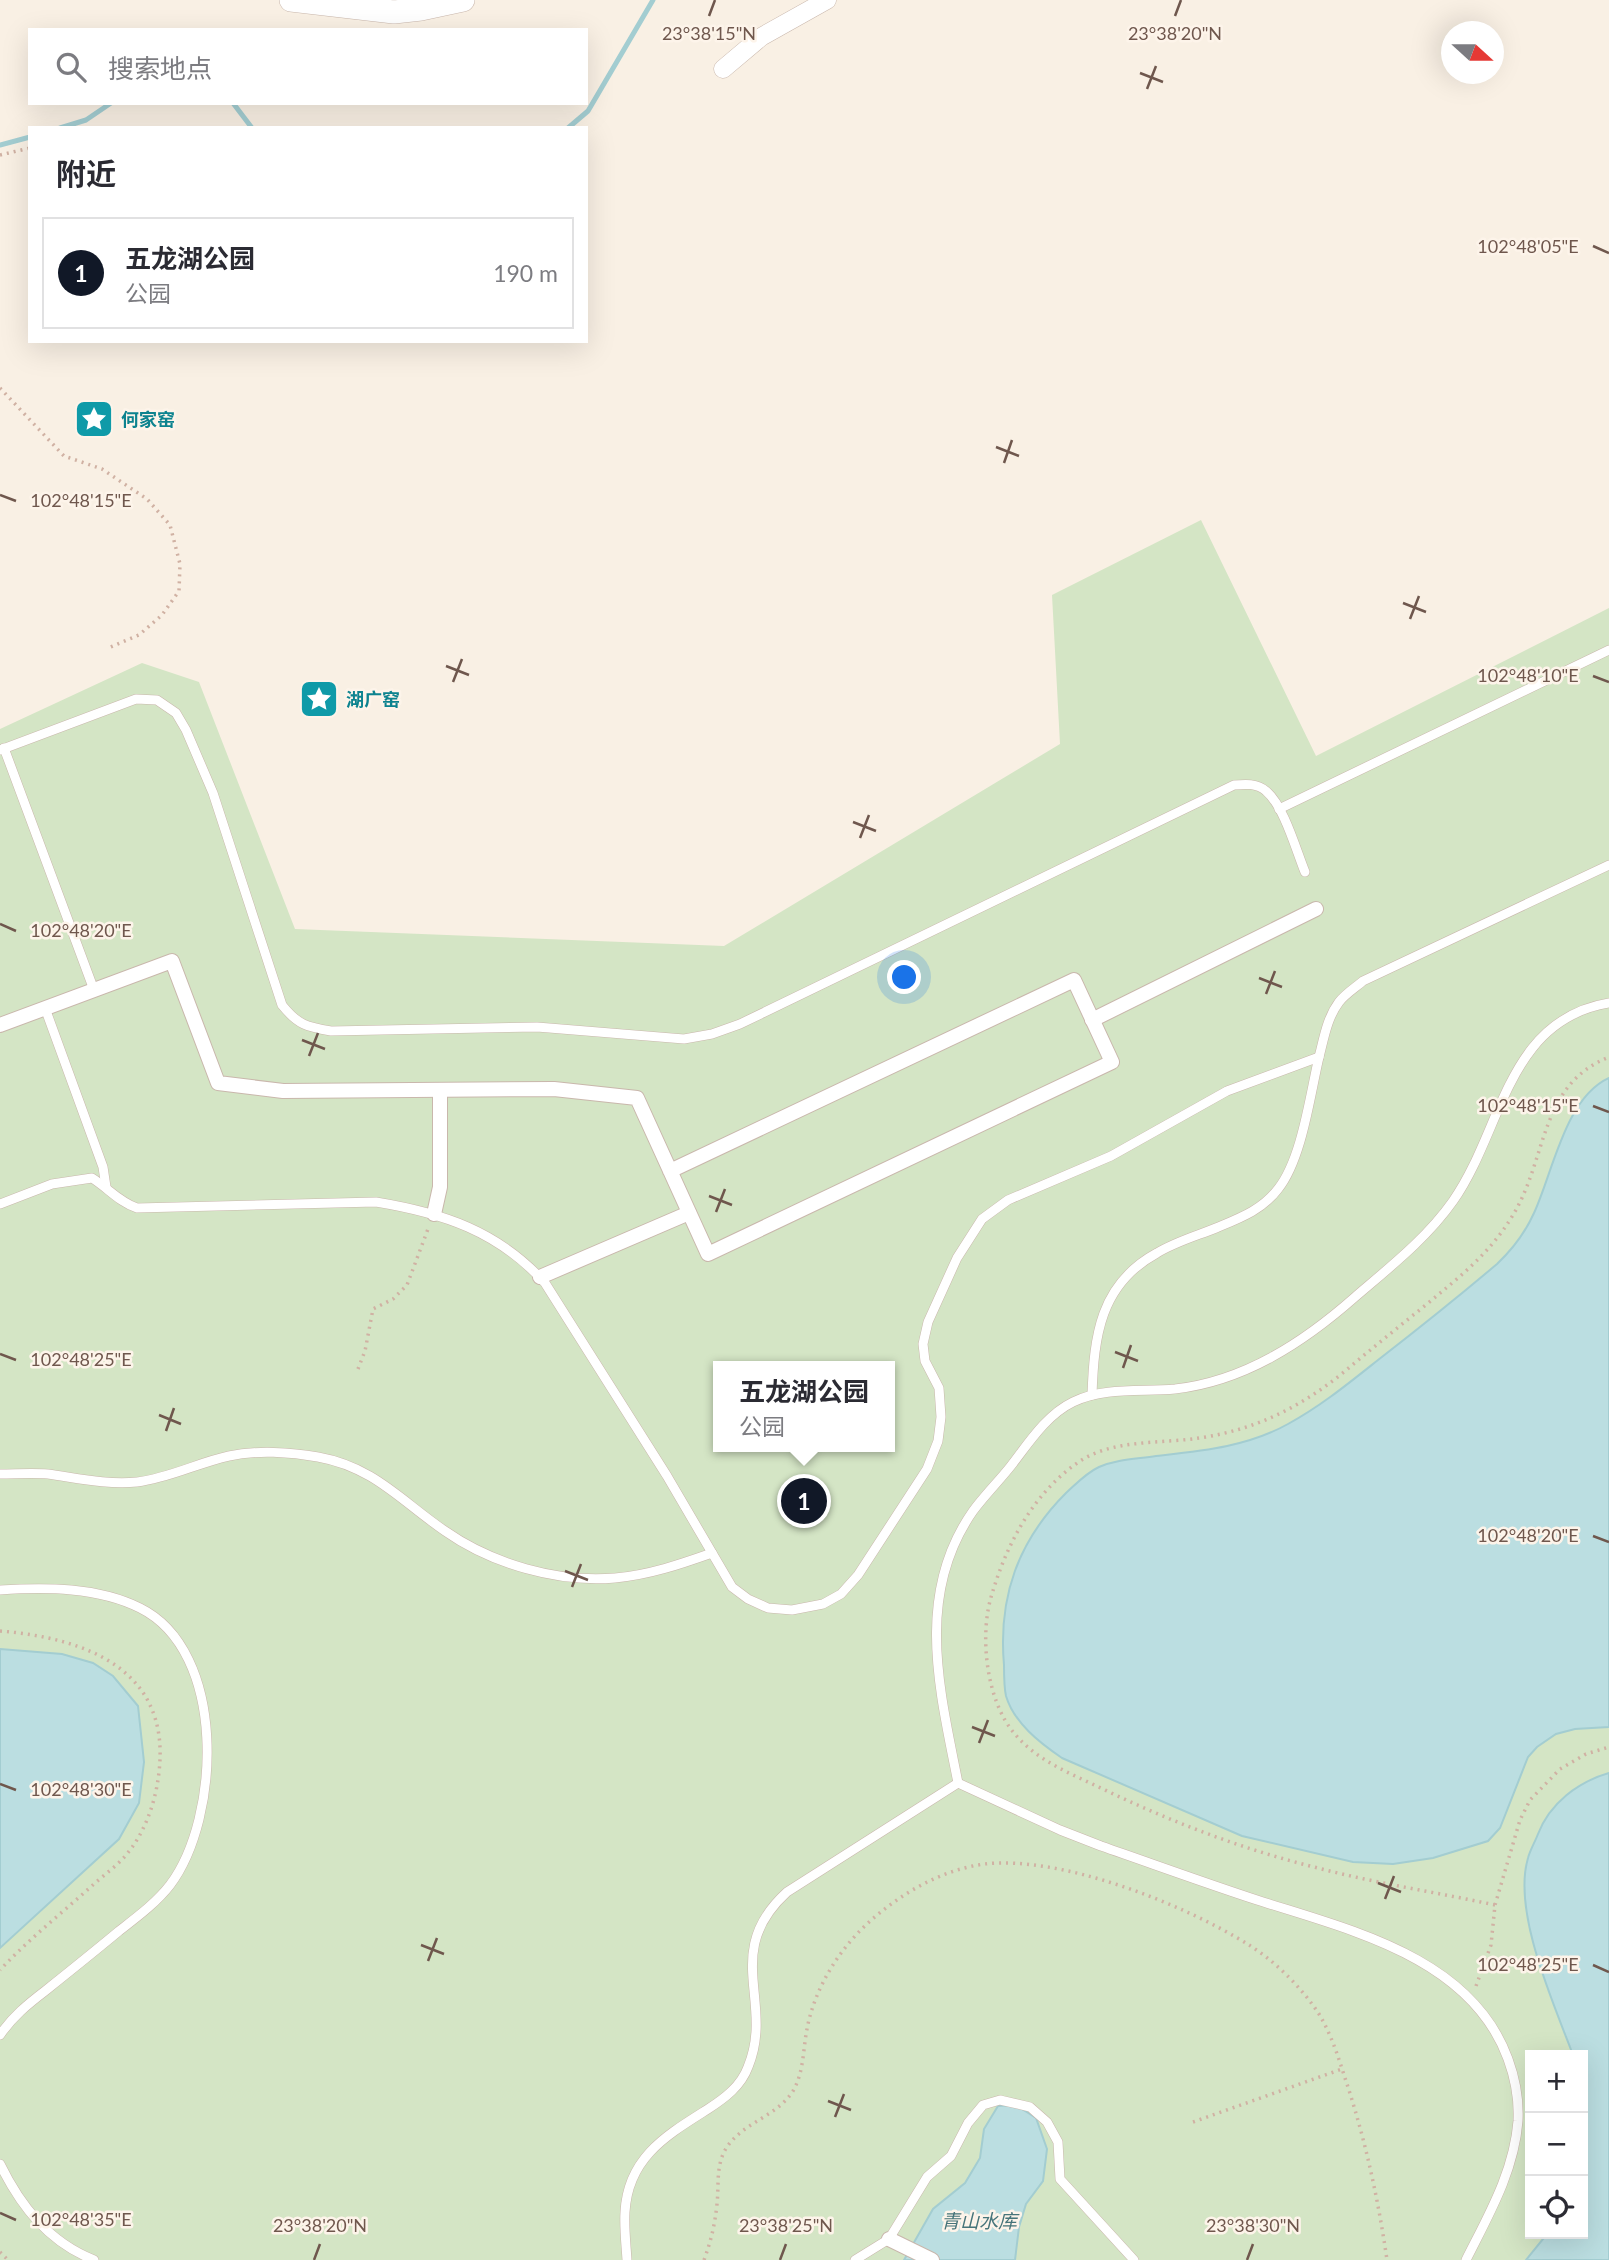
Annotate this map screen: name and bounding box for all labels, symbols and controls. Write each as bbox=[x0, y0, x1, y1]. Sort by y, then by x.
north arrow bbox=[1441, 21, 1504, 84]
text: 23°38'15"N bbox=[662, 22, 756, 44]
text: 23°38'20"N bbox=[1128, 22, 1222, 44]
search box bbox=[28, 28, 588, 105]
icon: search bbox=[52, 48, 90, 86]
text: 搜索地点 bbox=[108, 52, 212, 84]
text: 附近 bbox=[56, 155, 116, 191]
text: 102°48'05"E bbox=[1477, 235, 1579, 257]
text: 五龙湖公园 bbox=[125, 242, 255, 274]
text: 1 bbox=[74, 259, 88, 287]
text: 190 m bbox=[493, 259, 558, 287]
text: 公园 bbox=[125, 279, 171, 307]
place icon: 何家窑 bbox=[73, 398, 115, 440]
place label: 何家窑 bbox=[121, 408, 175, 430]
text: 102°48'15"E bbox=[30, 489, 132, 511]
text: 102°48'10"E bbox=[1477, 664, 1579, 686]
place icon: 湖广窑 bbox=[298, 678, 340, 720]
place label: 湖广窑 bbox=[346, 688, 400, 710]
text: 102°48'20"E bbox=[30, 919, 132, 941]
your location bbox=[887, 960, 921, 994]
text: 102°48'15"E bbox=[1477, 1094, 1579, 1116]
text: 102°48'25"E bbox=[30, 1348, 132, 1370]
popup bbox=[713, 1361, 895, 1452]
text: 五龙湖公园 bbox=[739, 1375, 869, 1407]
text: 公园 bbox=[739, 1412, 785, 1440]
pin: 1 bbox=[781, 1475, 827, 1527]
text: 102°48'20"E bbox=[1477, 1524, 1579, 1546]
text: 102°48'30"E bbox=[30, 1778, 132, 1800]
text: 102°48'25"E bbox=[1477, 1953, 1579, 1975]
map controls bbox=[1525, 2050, 1588, 2239]
button: + bbox=[1525, 2050, 1588, 2113]
button: − bbox=[1525, 2113, 1588, 2176]
button: locate bbox=[1525, 2176, 1588, 2239]
text: 102°48'35"E bbox=[30, 2208, 132, 2230]
water label: 青山水库 bbox=[941, 2209, 1020, 2232]
text: 23°38'20"N bbox=[273, 2214, 367, 2236]
text: 23°38'25"N bbox=[739, 2214, 833, 2236]
text: 23°38'30"N bbox=[1206, 2214, 1300, 2236]

